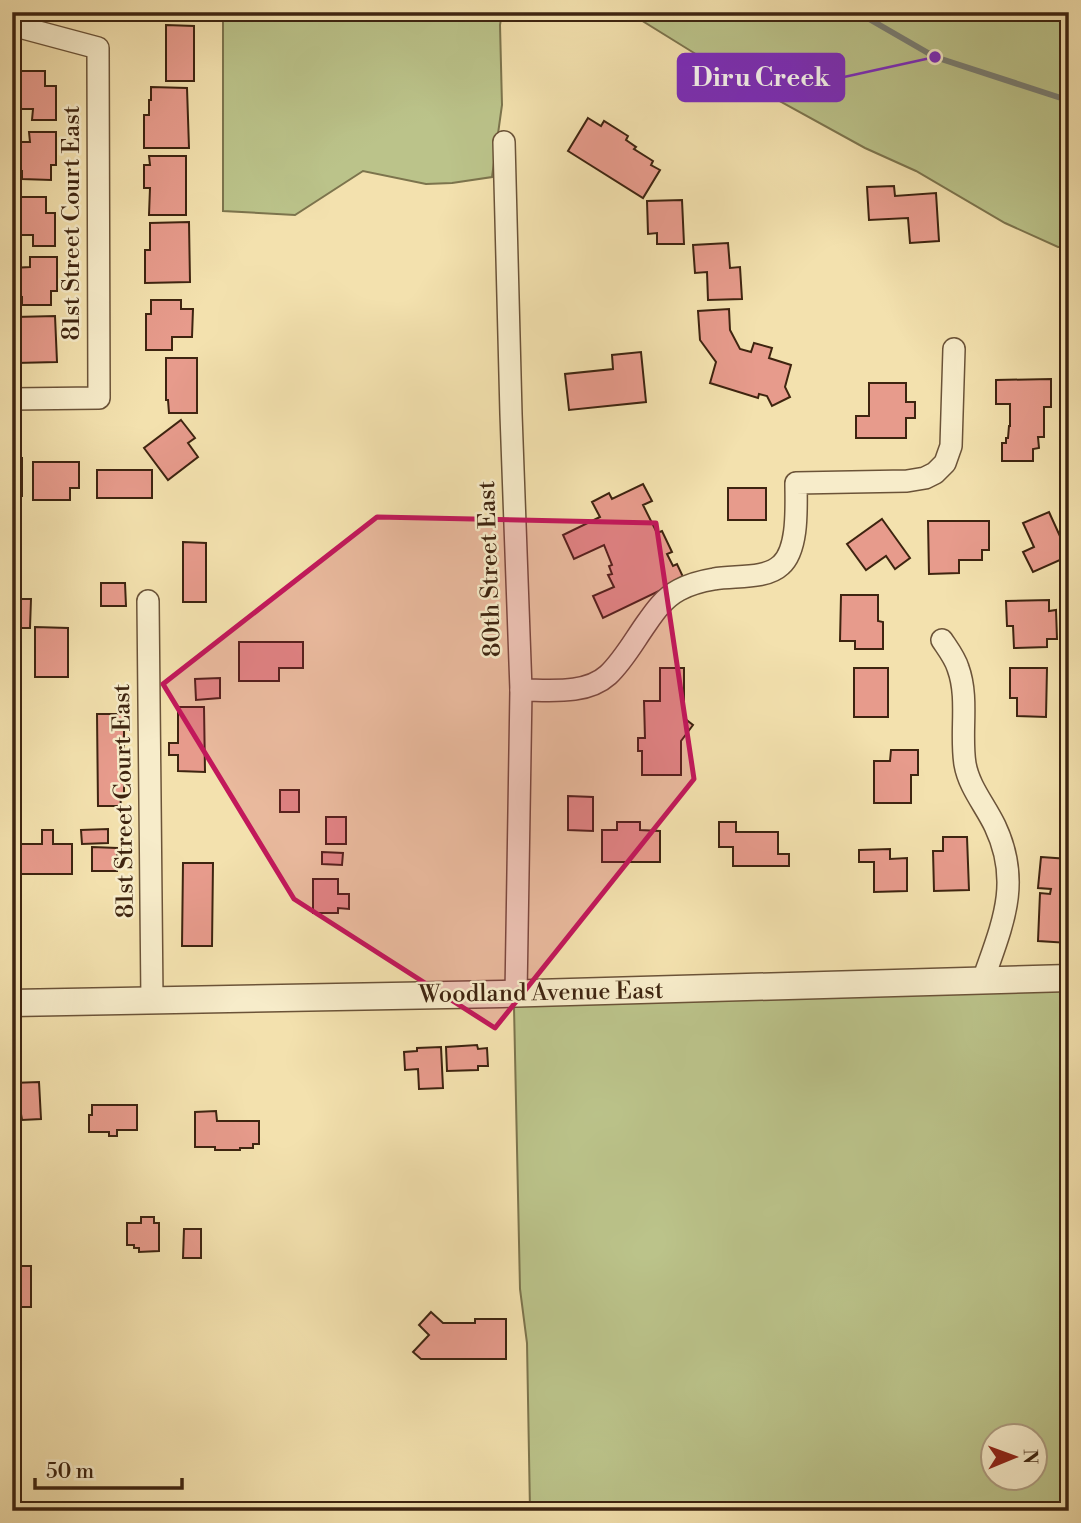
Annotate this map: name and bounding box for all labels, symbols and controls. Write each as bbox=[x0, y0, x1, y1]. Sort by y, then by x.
callout: Diru Creek bbox=[678, 54, 844, 101]
text: Diru Creek bbox=[692, 62, 831, 94]
street label: 81st Street Court East bbox=[57, 105, 87, 340]
street label: 80th Street East bbox=[472, 480, 508, 658]
street label: 81st Street Court East bbox=[107, 683, 141, 919]
street label: Woodland Avenue East bbox=[417, 976, 664, 1010]
north arrow bbox=[979, 1422, 1050, 1492]
scale bar bbox=[35, 1446, 182, 1490]
text: N bbox=[1018, 1449, 1042, 1464]
text: 50 m bbox=[46, 1459, 94, 1485]

